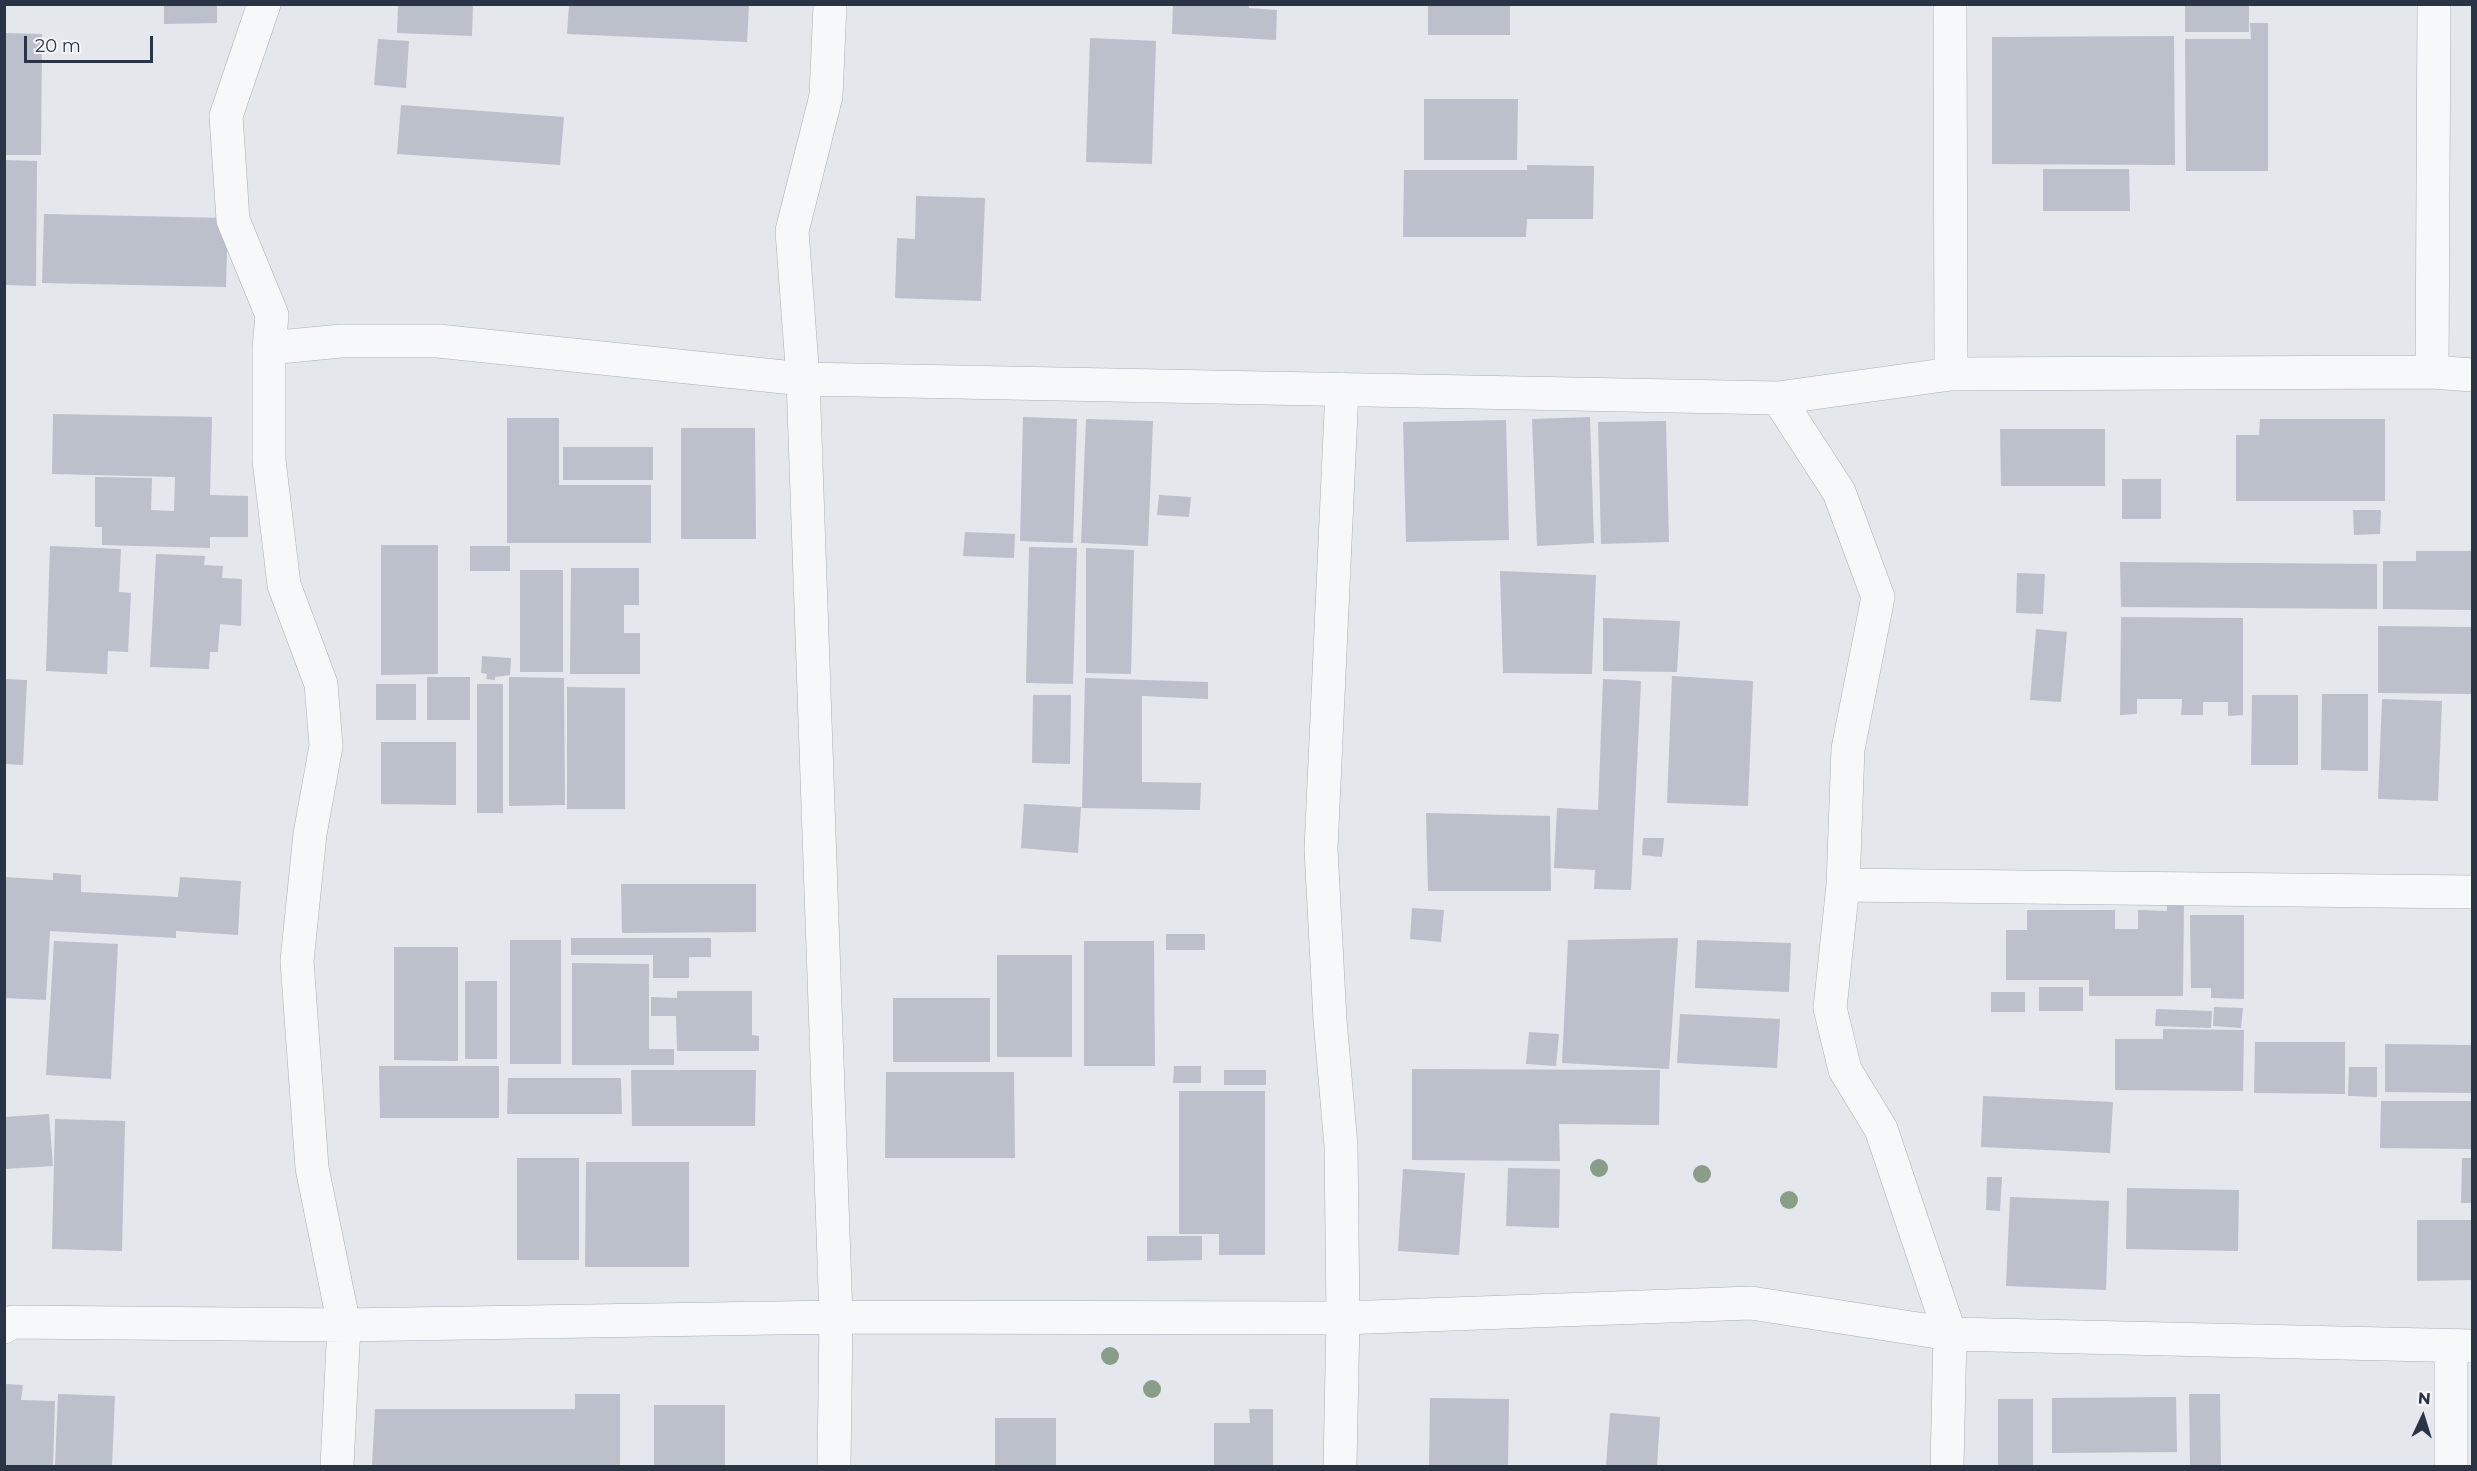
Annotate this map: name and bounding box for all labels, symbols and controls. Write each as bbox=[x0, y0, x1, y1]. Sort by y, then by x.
scale bar bbox=[27, 24, 156, 62]
text: 20 m bbox=[35, 35, 81, 57]
north arrow bbox=[2393, 1387, 2453, 1447]
text: N bbox=[2417, 1389, 2431, 1408]

